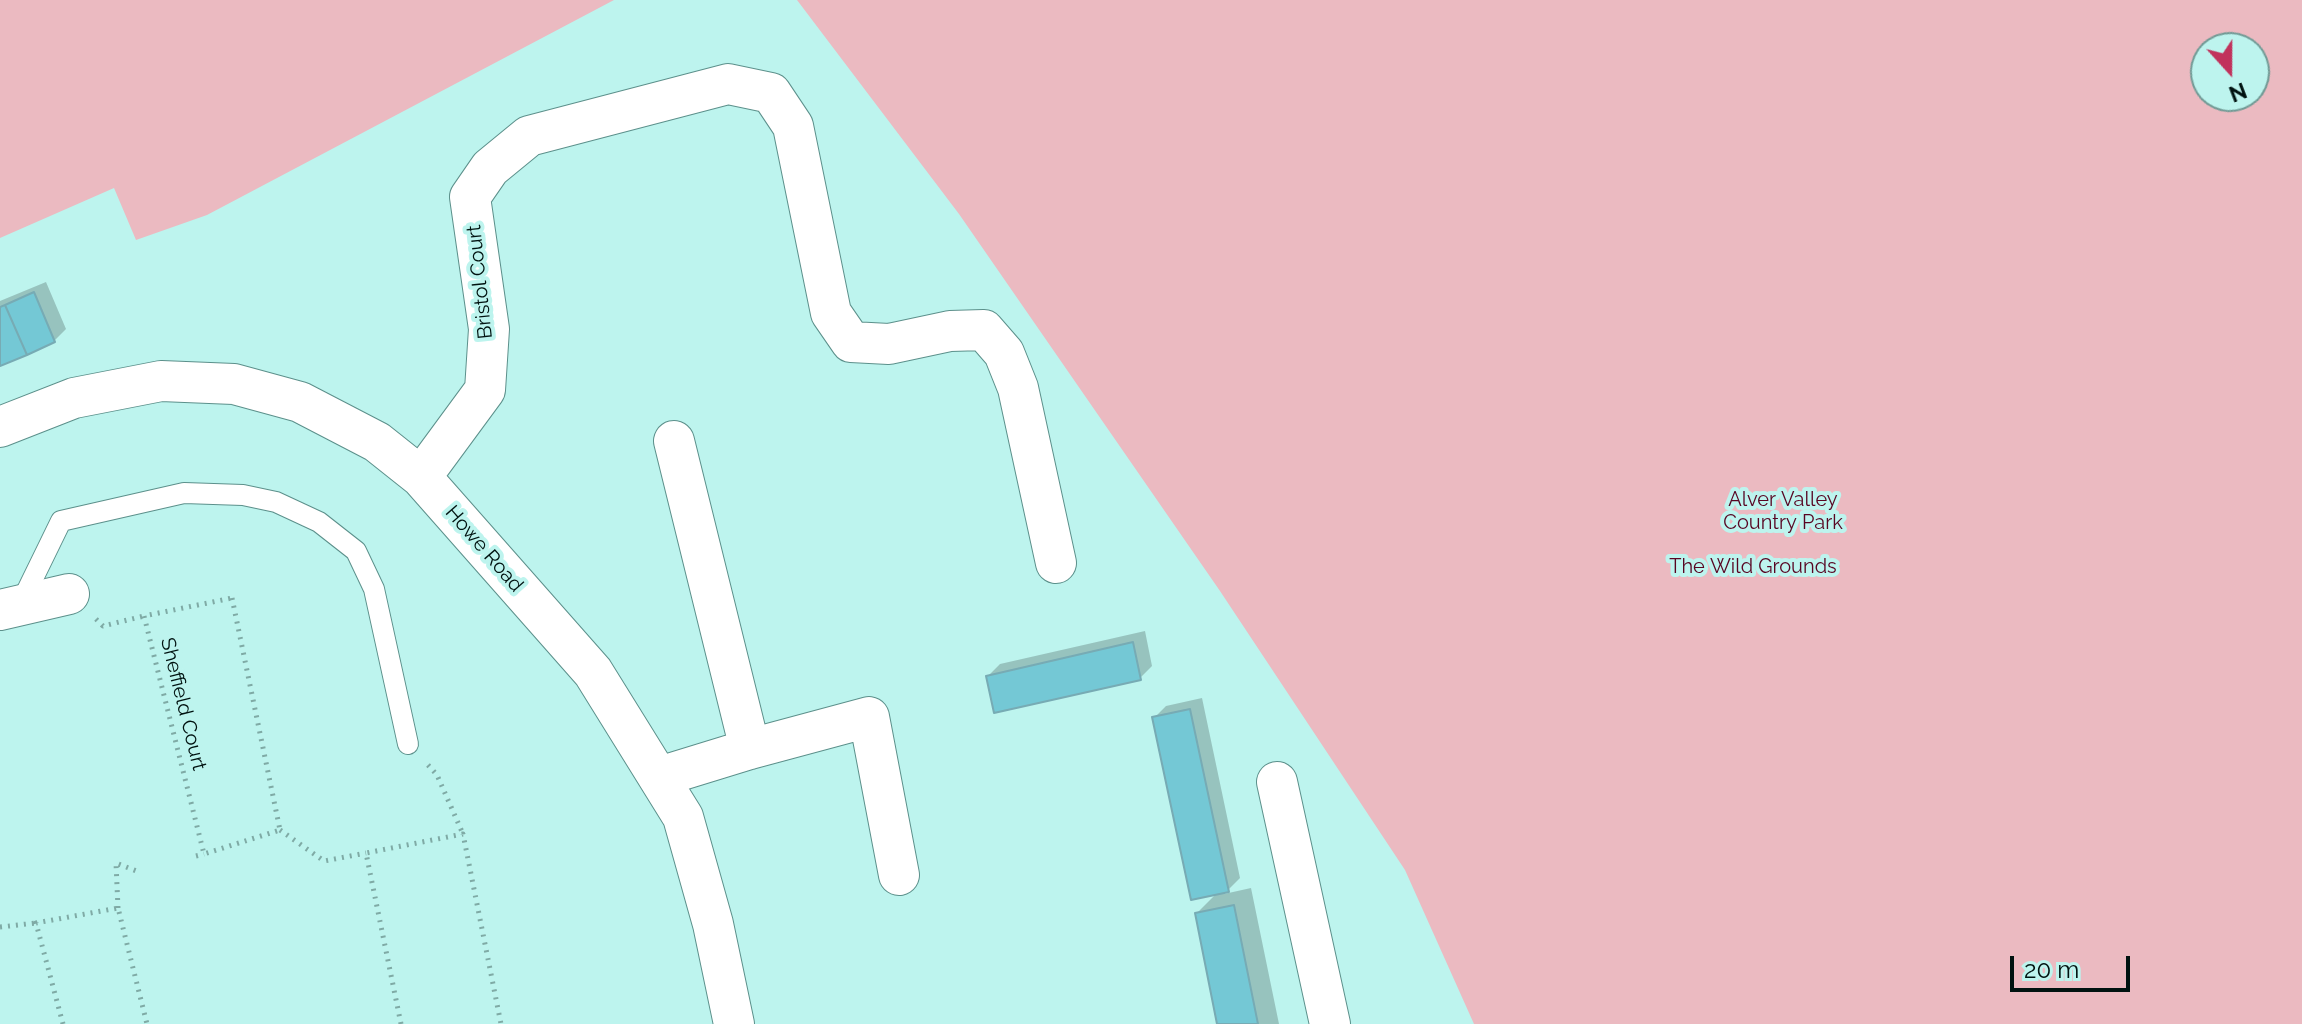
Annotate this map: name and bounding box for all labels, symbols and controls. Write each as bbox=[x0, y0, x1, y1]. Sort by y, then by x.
north arrow bbox=[2190, 32, 2270, 112]
text: N bbox=[2225, 77, 2250, 108]
street label: Bristol Court bbox=[462, 224, 498, 340]
park label: Alver Valley Country Park bbox=[1723, 488, 1843, 535]
street label: Howe Road bbox=[440, 501, 528, 597]
park label: The Wild Grounds bbox=[1669, 555, 1837, 579]
street label: Sheffield Court bbox=[155, 635, 211, 773]
scale bar bbox=[2014, 940, 2134, 990]
text: 20 m bbox=[2024, 955, 2079, 984]

